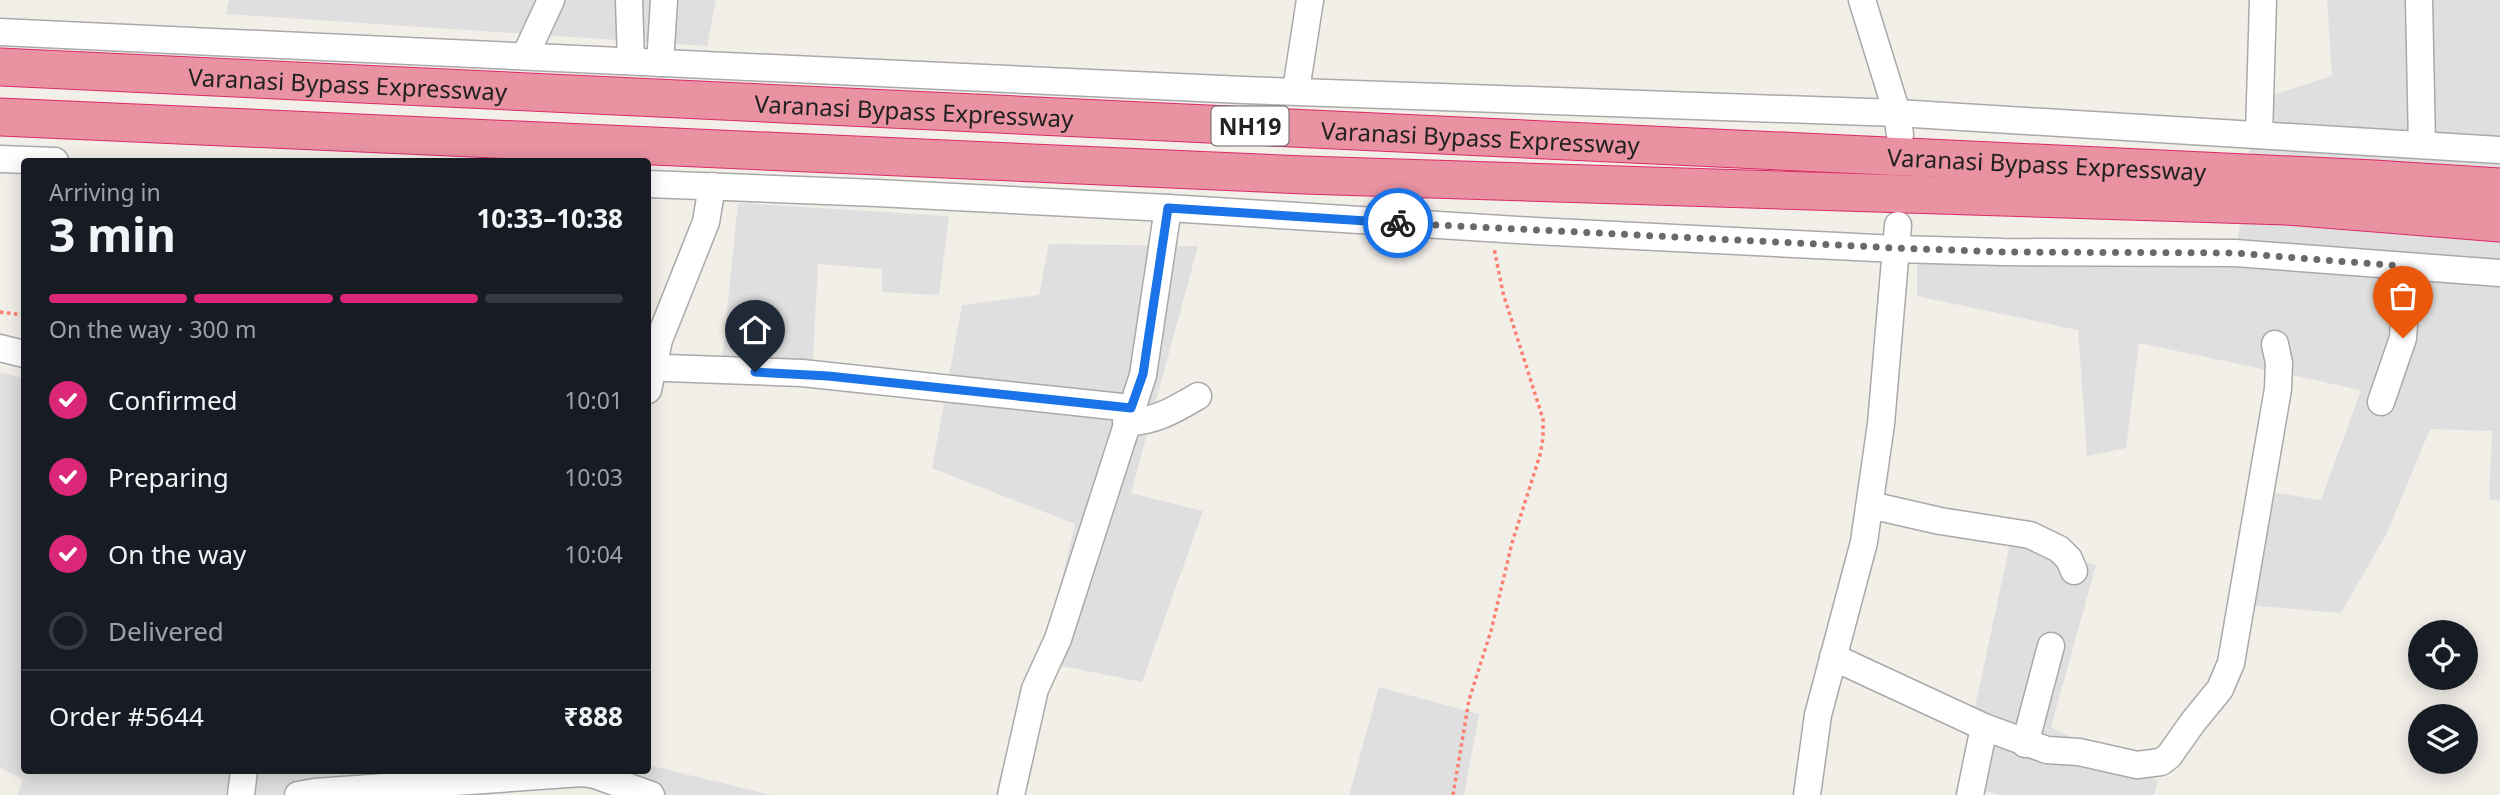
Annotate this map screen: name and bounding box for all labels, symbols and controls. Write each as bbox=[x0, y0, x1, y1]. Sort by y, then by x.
street label: Varanasi Bypass Expressway bbox=[187, 59, 509, 107]
street label: Varanasi Bypass Expressway bbox=[754, 86, 1075, 134]
road number: NH19 bbox=[1212, 106, 1288, 146]
street label: Varanasi Bypass Expressway bbox=[1320, 113, 1641, 161]
street label: Varanasi Bypass Expressway bbox=[1886, 140, 2208, 188]
text: Arriving in bbox=[49, 176, 161, 208]
courier bbox=[1363, 188, 1433, 258]
text: 10:33–10:38 bbox=[476, 200, 623, 236]
text: 3 min bbox=[49, 203, 176, 265]
icon: bike bbox=[1379, 204, 1417, 242]
pin bbox=[2373, 266, 2433, 338]
icon: bag bbox=[2384, 277, 2422, 315]
pin bbox=[725, 300, 785, 372]
icon: home bbox=[736, 311, 774, 349]
text: On the way · 300 m bbox=[49, 313, 256, 345]
icon: check bbox=[49, 381, 87, 419]
text: Confirmed bbox=[108, 382, 238, 418]
text: 10:01 bbox=[564, 384, 623, 416]
icon: check bbox=[49, 458, 87, 496]
text: Preparing bbox=[108, 459, 229, 495]
text: 10:03 bbox=[564, 461, 623, 493]
icon: check bbox=[49, 535, 87, 573]
text: On the way bbox=[108, 536, 246, 572]
text: 10:04 bbox=[564, 538, 623, 570]
text: Delivered bbox=[108, 613, 224, 649]
map controls bbox=[2408, 620, 2478, 774]
button: locate bbox=[2408, 620, 2478, 690]
text: Order #5644 bbox=[49, 698, 204, 734]
text: ₹888 bbox=[564, 698, 623, 734]
button: layers bbox=[2408, 704, 2478, 774]

